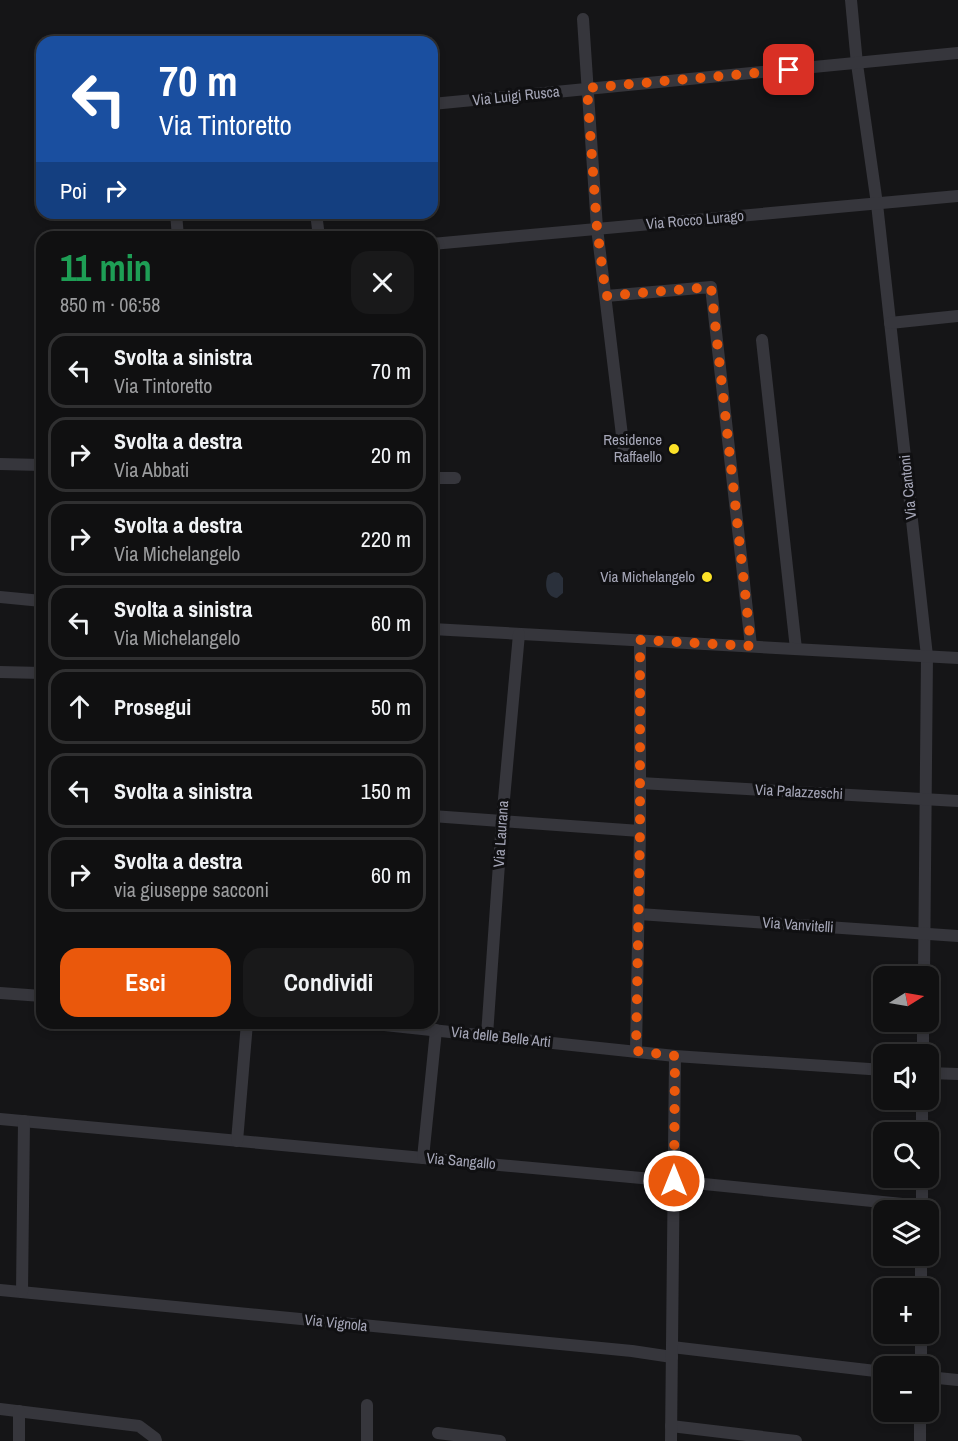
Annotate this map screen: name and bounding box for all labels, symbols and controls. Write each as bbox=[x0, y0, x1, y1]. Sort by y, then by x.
pin bbox=[763, 44, 814, 95]
text: 70 m bbox=[159, 53, 238, 109]
icon: arrive bbox=[772, 53, 805, 86]
icon: left bbox=[60, 60, 138, 138]
street label: Via Luigi Rusca bbox=[471, 80, 561, 111]
text: Via Tintoretto bbox=[159, 107, 292, 143]
icon: right bbox=[99, 174, 132, 207]
text: Poi bbox=[60, 176, 87, 206]
street label: Via Rocco Lurago bbox=[645, 205, 745, 234]
text: 11 min bbox=[60, 244, 152, 292]
button: close bbox=[351, 251, 414, 314]
text: 850 m · 06:58 bbox=[60, 291, 160, 318]
text: Svolta a sinistra bbox=[114, 342, 252, 372]
icon: left bbox=[63, 354, 96, 387]
text: 70 m bbox=[371, 356, 411, 386]
text: Via Tintoretto bbox=[114, 372, 212, 399]
text: Svolta a destra bbox=[114, 426, 242, 456]
place label: Residence Raffaello bbox=[603, 429, 662, 467]
icon: right bbox=[63, 438, 96, 471]
text: 20 m bbox=[371, 440, 411, 470]
marker: Residence Raffaello bbox=[667, 442, 681, 456]
street label: Via Cantoni bbox=[894, 454, 921, 520]
text: Via Abbati bbox=[114, 456, 189, 483]
text: Svolta a destra bbox=[114, 510, 242, 540]
icon: right bbox=[63, 522, 96, 555]
text: 220 m bbox=[361, 524, 411, 554]
text: Via Michelangelo bbox=[114, 540, 240, 567]
place label: Via Michelangelo bbox=[600, 566, 695, 587]
marker: Via Michelangelo bbox=[700, 570, 714, 584]
text: Svolta a sinistra bbox=[114, 594, 252, 624]
icon: left bbox=[63, 606, 96, 639]
text: 60 m bbox=[371, 608, 411, 638]
text: Via Michelangelo bbox=[114, 624, 240, 651]
icon: ahead bbox=[63, 690, 96, 723]
text: Prosegui bbox=[114, 692, 191, 722]
text: 50 m bbox=[371, 692, 411, 722]
icon: left bbox=[63, 774, 96, 807]
text: Svolta a sinistra bbox=[114, 776, 252, 806]
text: 150 m bbox=[361, 776, 411, 806]
street label: Via Palazzeschi bbox=[755, 779, 844, 804]
street label: Via Laurana bbox=[488, 800, 513, 868]
text: Svolta a destra bbox=[114, 846, 242, 876]
icon: right bbox=[63, 858, 96, 891]
text: 60 m bbox=[371, 860, 411, 890]
text: via giuseppe sacconi bbox=[114, 876, 269, 903]
street label: Via Vanvitelli bbox=[762, 912, 834, 937]
button: Esci bbox=[60, 948, 231, 1017]
button: Condividi bbox=[243, 948, 414, 1017]
north arrow bbox=[873, 966, 939, 1032]
map controls bbox=[873, 966, 939, 1422]
street label: Via delle Belle Arti bbox=[450, 1021, 552, 1052]
button: sound bbox=[873, 1044, 939, 1110]
button: search bbox=[873, 1122, 939, 1188]
street label: Via Sangallo bbox=[425, 1147, 497, 1174]
position arrow bbox=[642, 1149, 706, 1213]
button: layers bbox=[873, 1200, 939, 1266]
button: + bbox=[873, 1278, 939, 1344]
street label: Via Vignola bbox=[304, 1309, 369, 1336]
button: − bbox=[873, 1356, 939, 1422]

